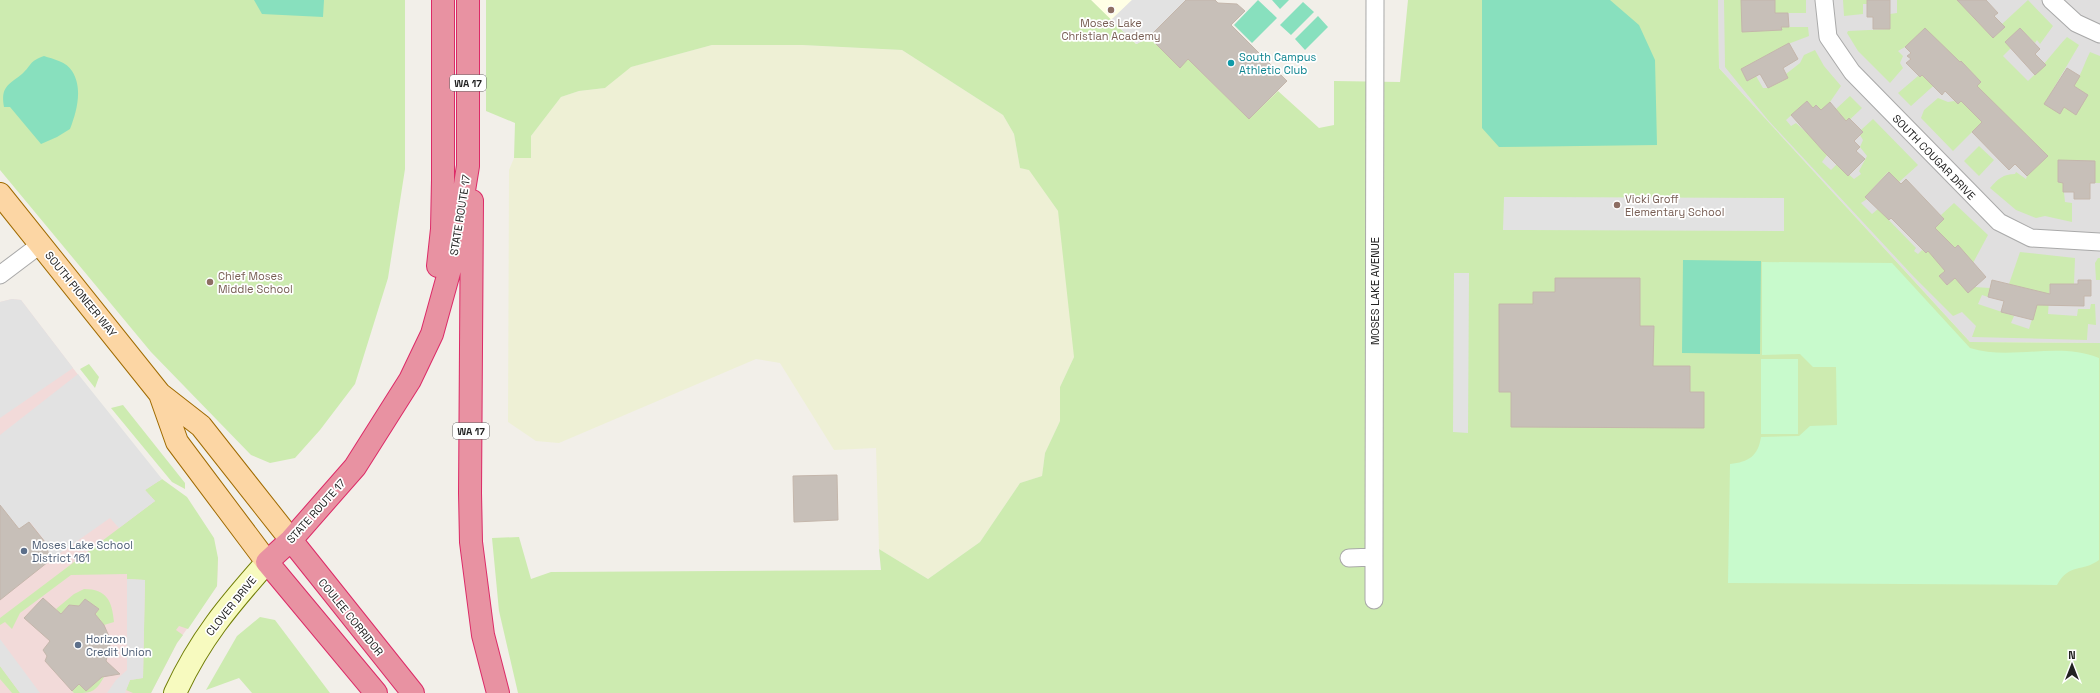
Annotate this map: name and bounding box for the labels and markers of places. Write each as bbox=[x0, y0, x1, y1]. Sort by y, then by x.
marker: Moses Lake Christian Academy bbox=[1106, 5, 1116, 15]
place label: Moses Lake Christian Academy bbox=[1061, 16, 1161, 43]
place label: South Campus Athletic Club bbox=[1239, 50, 1317, 77]
marker: South Campus Athletic Club bbox=[1226, 58, 1236, 68]
place label: Vicki Groff Elementary School bbox=[1625, 192, 1724, 219]
marker: Vicki Groff Elementary School bbox=[1612, 200, 1622, 210]
place label: Chief Moses Middle School bbox=[218, 269, 293, 296]
marker: Chief Moses Middle School bbox=[205, 277, 215, 287]
place label: Moses Lake School District 161 bbox=[32, 538, 133, 565]
marker: Moses Lake School District 161 bbox=[19, 546, 29, 556]
place label: Horizon Credit Union bbox=[86, 632, 152, 659]
marker: Horizon Credit Union bbox=[73, 640, 83, 650]

